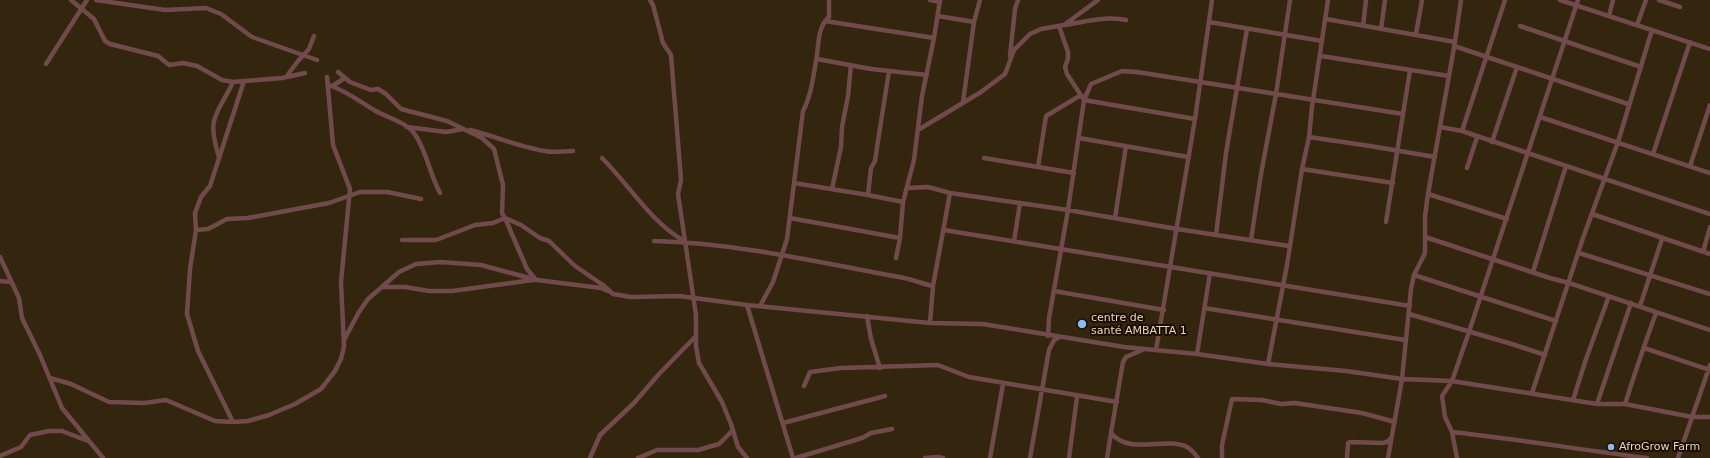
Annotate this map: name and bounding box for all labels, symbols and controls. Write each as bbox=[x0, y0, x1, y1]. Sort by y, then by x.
place label: centre de santé AMBATTA 1 bbox=[1091, 311, 1187, 337]
marker: centre de santé AMBATTA 1 bbox=[1076, 318, 1088, 330]
place label: AfroGrow Farm bbox=[1619, 440, 1700, 454]
marker: AfroGrow Farm bbox=[1606, 442, 1616, 452]

